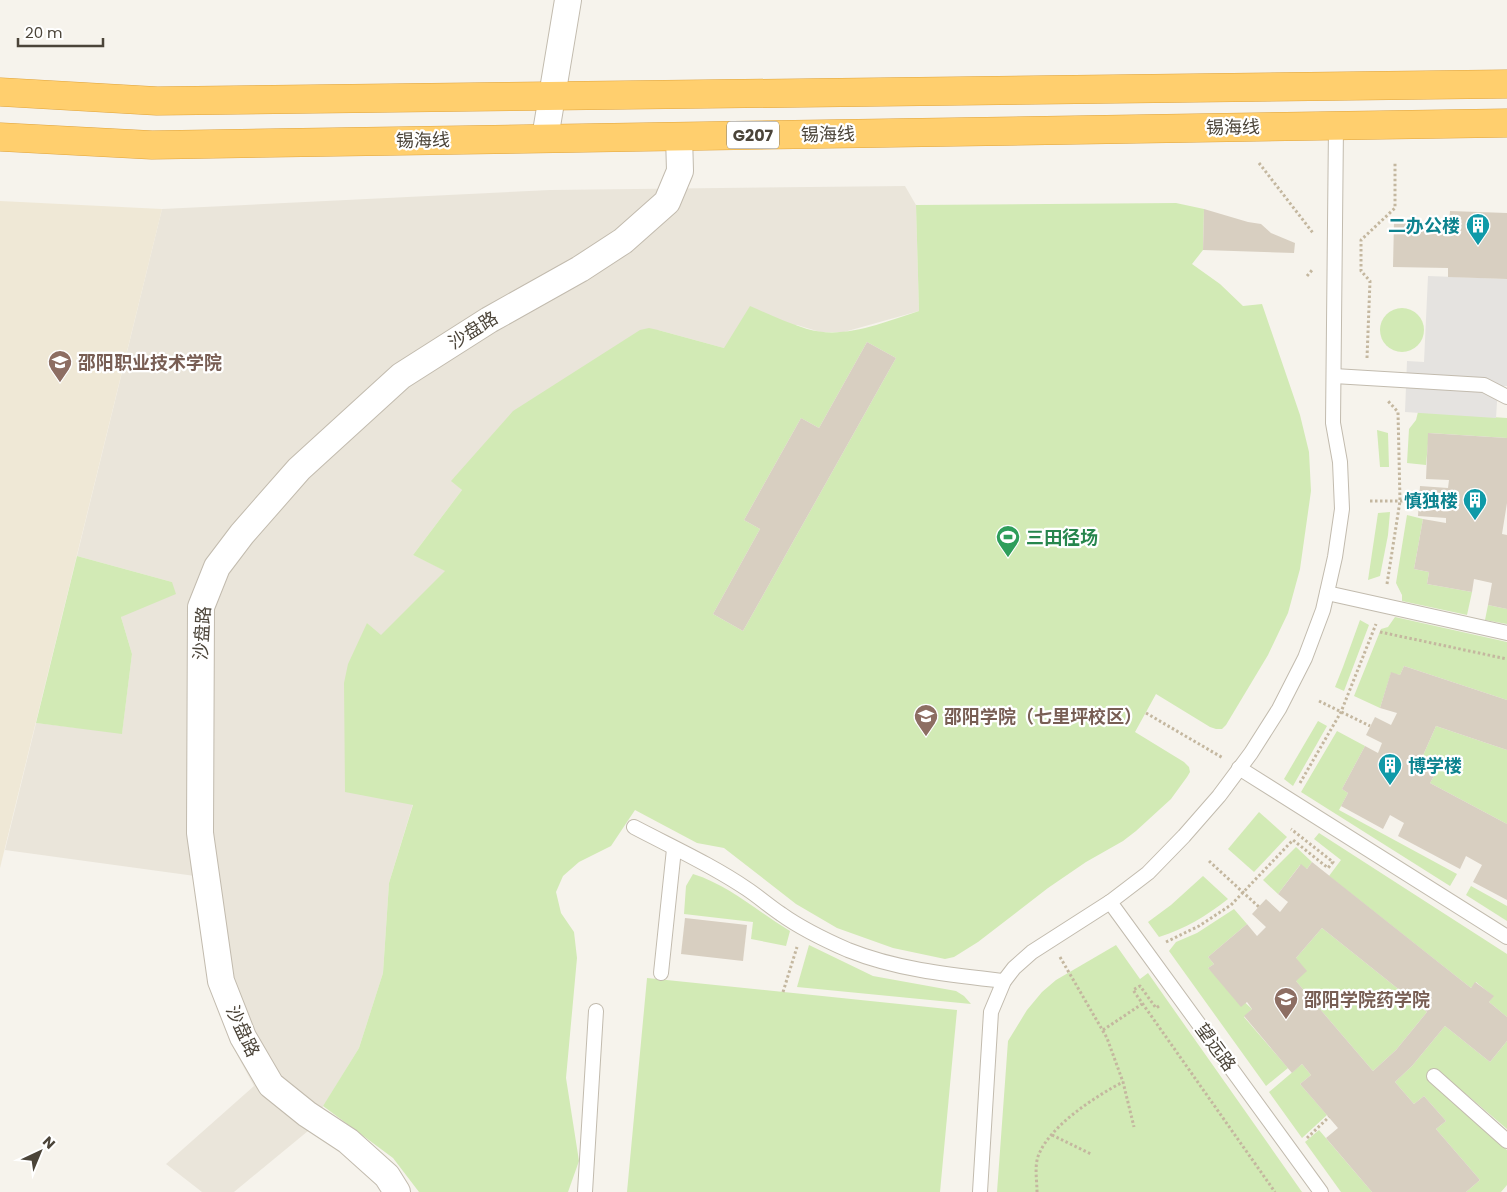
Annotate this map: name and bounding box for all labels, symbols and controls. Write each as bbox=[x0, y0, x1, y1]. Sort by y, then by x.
scale bar bbox=[18, 15, 102, 47]
text: 20 m bbox=[25, 22, 63, 43]
street label: 锡海线 bbox=[1206, 114, 1260, 140]
street label: 锡海线 bbox=[801, 121, 855, 147]
road number: G207 bbox=[727, 122, 779, 148]
street label: 锡海线 bbox=[396, 127, 450, 153]
building icon: 二办公楼 bbox=[1465, 212, 1491, 246]
place label: 二办公楼 bbox=[1388, 213, 1460, 238]
street label: 沙盘路 bbox=[443, 305, 503, 355]
school or university icon: 邵阳职业技术学院 bbox=[47, 349, 73, 383]
place label: 邵阳职业技术学院 bbox=[78, 350, 222, 375]
building icon: 慎独楼 bbox=[1462, 487, 1488, 521]
place label: 慎独楼 bbox=[1404, 488, 1458, 513]
sports icon: 三田径场 bbox=[995, 524, 1021, 558]
place label: 三田径场 bbox=[1026, 525, 1098, 550]
street label: 沙盘路 bbox=[188, 605, 216, 661]
school or university icon: 邵阳学院（七里坪校区） bbox=[913, 703, 939, 737]
place label: 邵阳学院（七里坪校区） bbox=[944, 704, 1142, 729]
building icon: 博学楼 bbox=[1377, 752, 1403, 786]
place label: 博学楼 bbox=[1408, 753, 1462, 778]
school or university icon: 邵阳学院药学院 bbox=[1273, 986, 1299, 1020]
place label: 邵阳学院药学院 bbox=[1304, 987, 1430, 1012]
street label: 沙盘路 bbox=[220, 1001, 266, 1061]
street label: 望远路 bbox=[1190, 1018, 1242, 1076]
north arrow bbox=[15, 1127, 65, 1177]
text: N bbox=[38, 1132, 60, 1153]

